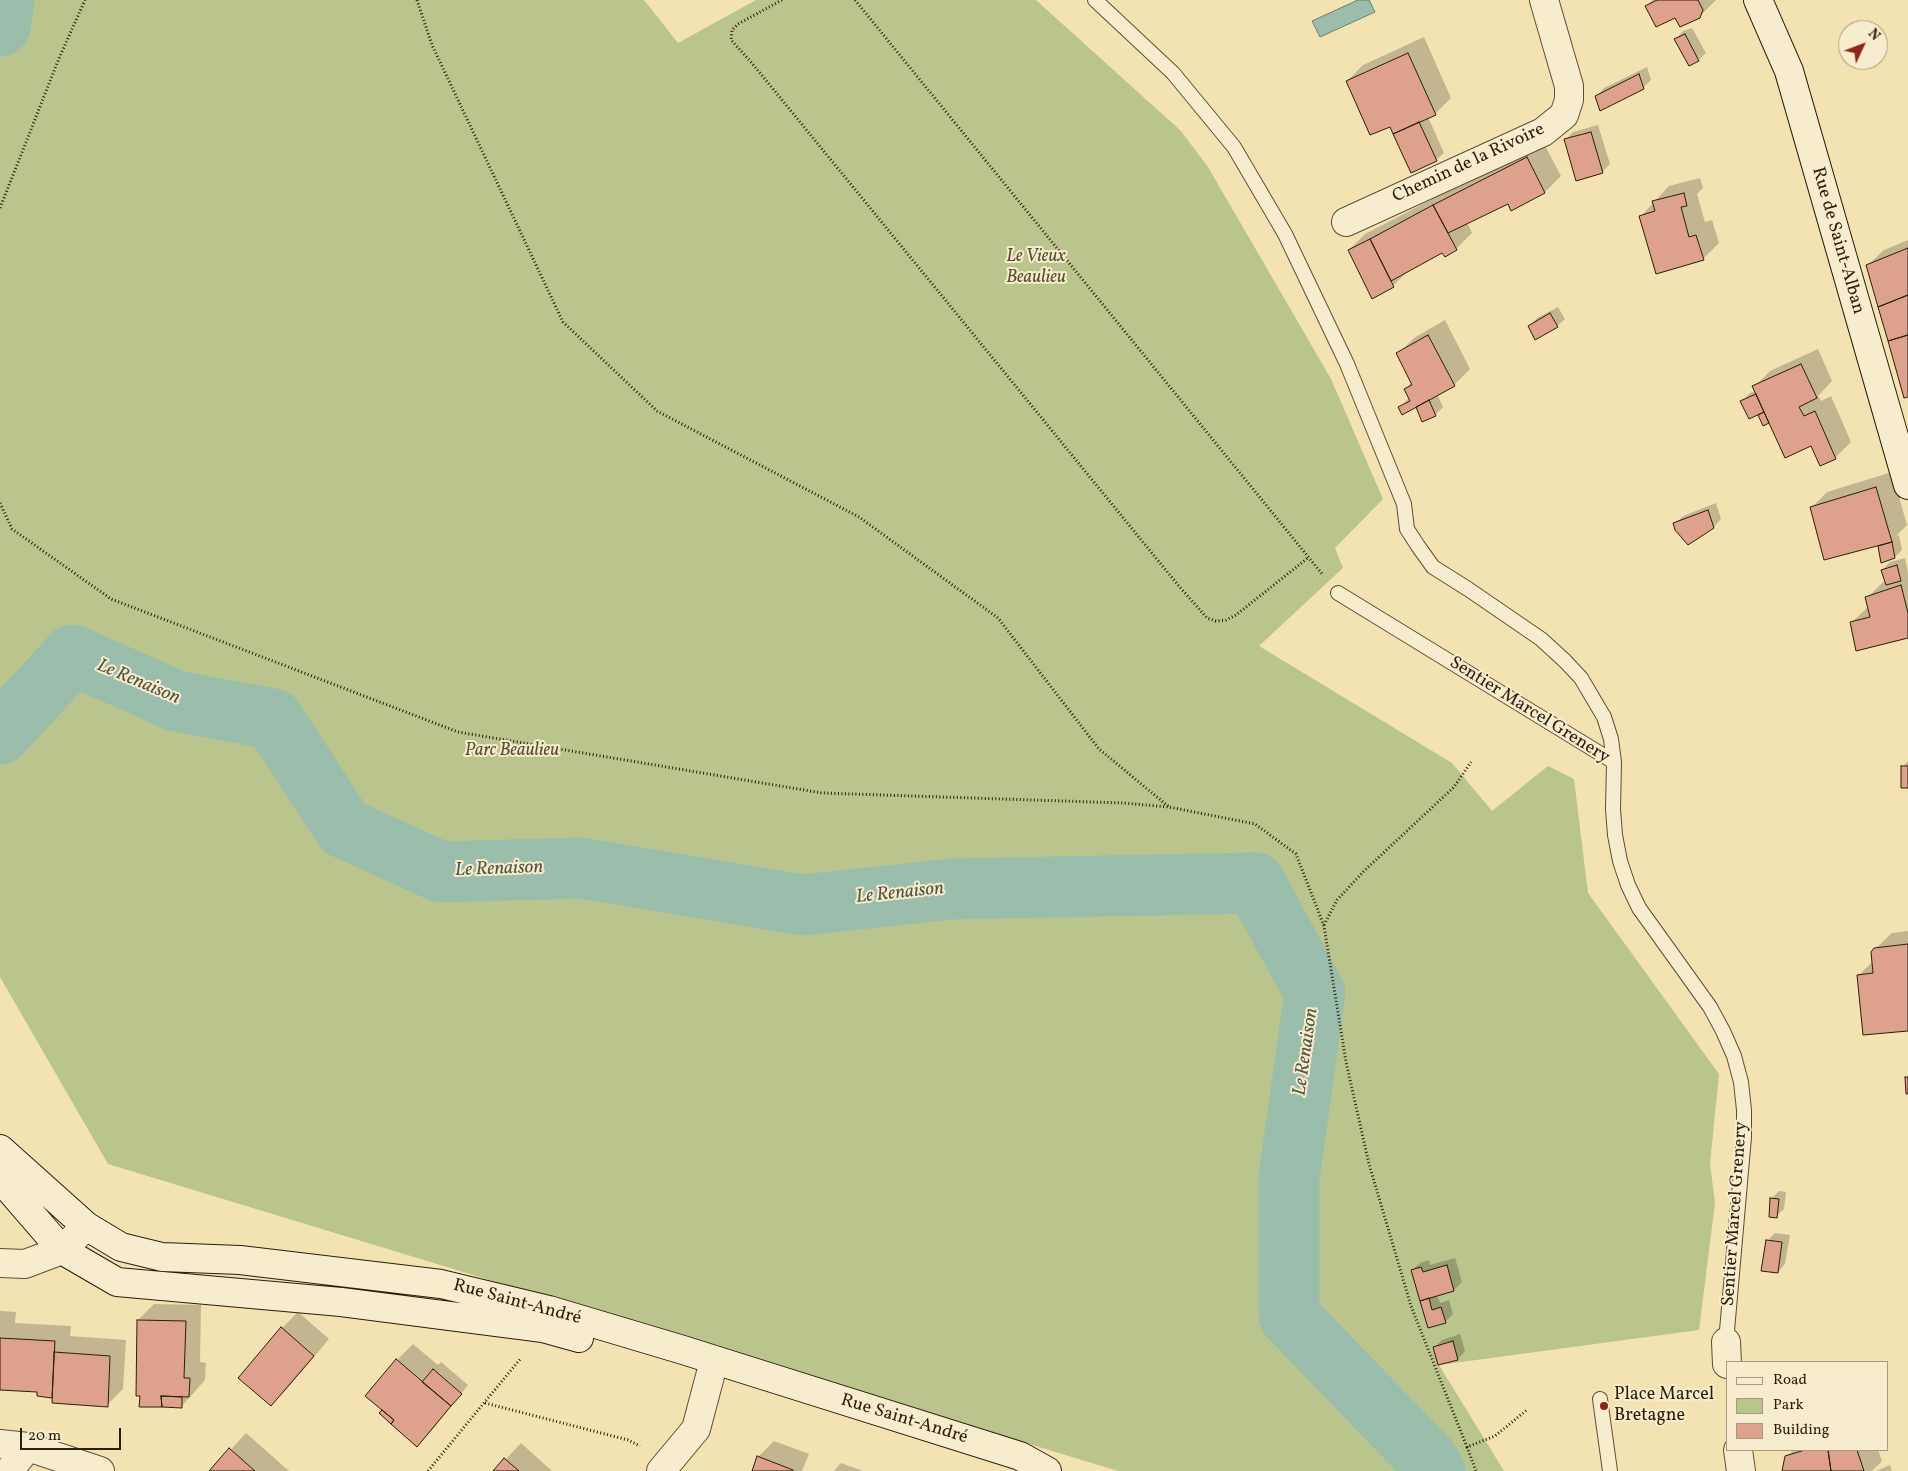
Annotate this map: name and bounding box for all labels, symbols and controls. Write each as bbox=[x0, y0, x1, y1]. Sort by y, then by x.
north arrow bbox=[1838, 20, 1888, 70]
text: N bbox=[1863, 25, 1884, 45]
street label: Chemin de la Rivoire bbox=[1390, 119, 1548, 209]
street label: Rue de Saint-Alban bbox=[1806, 165, 1868, 317]
park label: Le Vieux Beaulieu bbox=[1006, 247, 1066, 290]
street label: Sentier Marcel Grenery bbox=[1445, 653, 1613, 769]
water label: Le Renaison bbox=[93, 655, 183, 711]
park label: Parc Beaulieu bbox=[465, 741, 559, 763]
water label: Le Renaison bbox=[455, 857, 543, 883]
water label: Le Renaison bbox=[855, 878, 945, 910]
water label: Le Renaison bbox=[1290, 1007, 1324, 1097]
street label: Sentier Marcel Grenery bbox=[1719, 1121, 1753, 1307]
street label: Rue Saint-André bbox=[451, 1276, 583, 1330]
legend bbox=[1726, 1361, 1888, 1451]
text: Road bbox=[1773, 1370, 1807, 1391]
place label: Place Marcel Bretagne bbox=[1614, 1385, 1714, 1428]
street label: Rue Saint-André bbox=[838, 1390, 970, 1450]
text: Park bbox=[1773, 1395, 1804, 1416]
marker: Place Marcel Bretagne bbox=[1598, 1400, 1610, 1412]
scale bar bbox=[22, 1418, 124, 1450]
text: Building bbox=[1773, 1420, 1829, 1441]
text: 20 m bbox=[28, 1426, 61, 1447]

